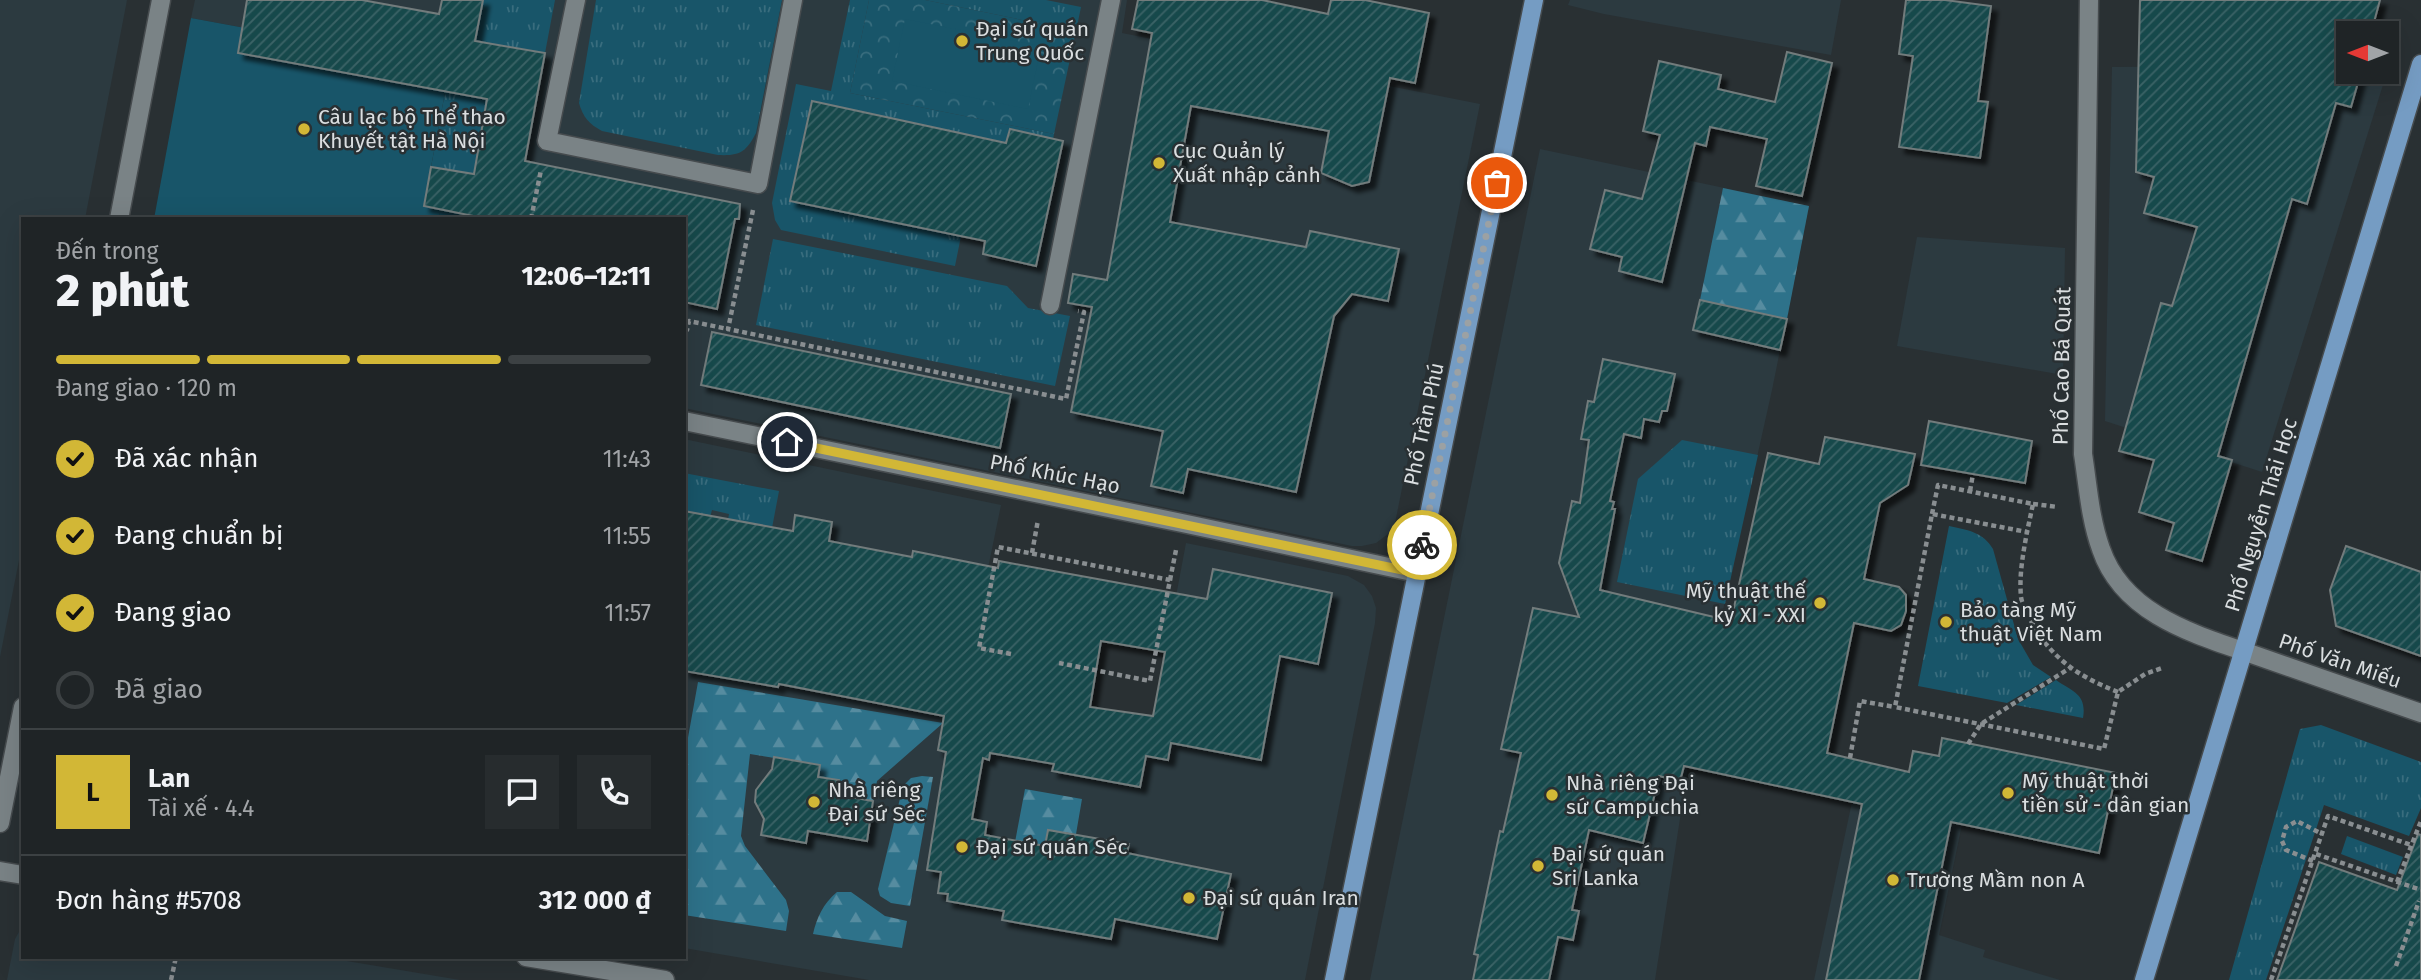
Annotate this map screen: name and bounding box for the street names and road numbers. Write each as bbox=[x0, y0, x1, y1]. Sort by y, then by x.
street label: Phố Cao Bá Quát bbox=[2048, 286, 2076, 445]
street label: Phố Trần Phú bbox=[1398, 360, 1450, 488]
street label: Phố Nguyễn Thái Học bbox=[2219, 415, 2303, 615]
street label: Phố Khúc Hạo bbox=[988, 449, 1122, 499]
street label: Phố Văn Miếu bbox=[2275, 628, 2405, 694]

